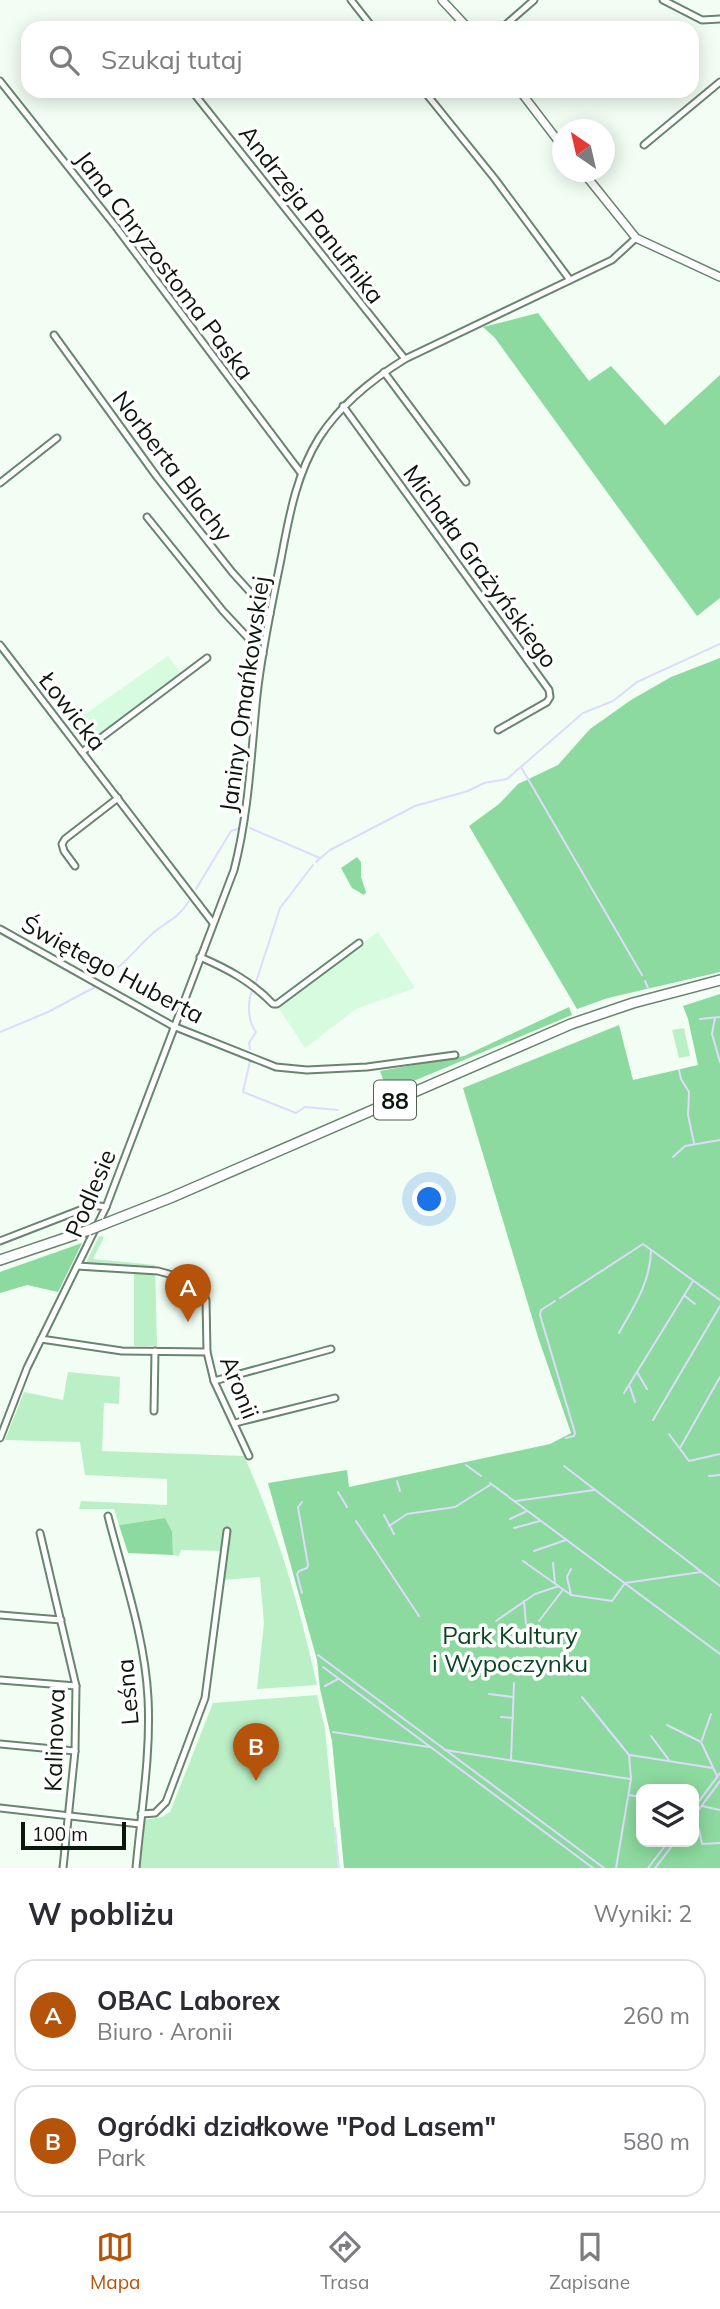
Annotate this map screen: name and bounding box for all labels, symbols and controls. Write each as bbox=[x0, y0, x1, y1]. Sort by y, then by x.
search box bbox=[21, 21, 699, 98]
icon: search bbox=[45, 41, 83, 79]
text: Szukaj tutaj bbox=[101, 43, 243, 76]
street label: Andrzeja Panufnika bbox=[233, 119, 391, 309]
north arrow bbox=[552, 119, 615, 182]
street label: Jana Chryzostoma Paska bbox=[69, 145, 261, 385]
street label: Norberta Blachy bbox=[106, 385, 240, 548]
street label: Michała Grażyńskiego bbox=[397, 459, 565, 673]
street label: Janiny Omańkowskiej bbox=[213, 574, 275, 814]
street label: Łowicka bbox=[32, 665, 113, 756]
street label: Świętego Huberta bbox=[17, 908, 209, 1030]
road number: 88 bbox=[374, 1080, 416, 1120]
street label: Podlesie bbox=[58, 1145, 122, 1241]
your location bbox=[412, 1182, 446, 1216]
pin: A bbox=[165, 1264, 211, 1322]
street label: Aronii bbox=[214, 1351, 266, 1423]
park label: Park Kultury i Wypoczynku bbox=[432, 1620, 588, 1678]
street label: Leśna bbox=[109, 1658, 145, 1726]
street label: Kalinowa bbox=[37, 1688, 71, 1792]
pin: B bbox=[233, 1723, 279, 1781]
map controls bbox=[636, 1784, 699, 1847]
button: layers bbox=[636, 1784, 699, 1847]
scale bar bbox=[21, 1819, 126, 1851]
text: 100 m bbox=[32, 1822, 88, 1846]
text: W pobliżu bbox=[28, 1895, 174, 1933]
text: Wyniki: 2 bbox=[594, 1899, 692, 1928]
text: OBAC Laborex bbox=[97, 1984, 280, 2017]
text: A bbox=[44, 2001, 62, 2030]
text: 260 m bbox=[622, 2001, 690, 2030]
text: Biuro · Aronii bbox=[97, 2017, 233, 2046]
text: Ogródki działkowe "Pod Lasem" bbox=[97, 2110, 496, 2143]
text: B bbox=[45, 2127, 61, 2156]
text: 580 m bbox=[622, 2127, 690, 2156]
text: Park bbox=[97, 2143, 145, 2172]
tab: Mapa bbox=[90, 2228, 140, 2294]
tab: Trasa bbox=[320, 2228, 369, 2294]
tab: Zapisane bbox=[549, 2228, 630, 2294]

